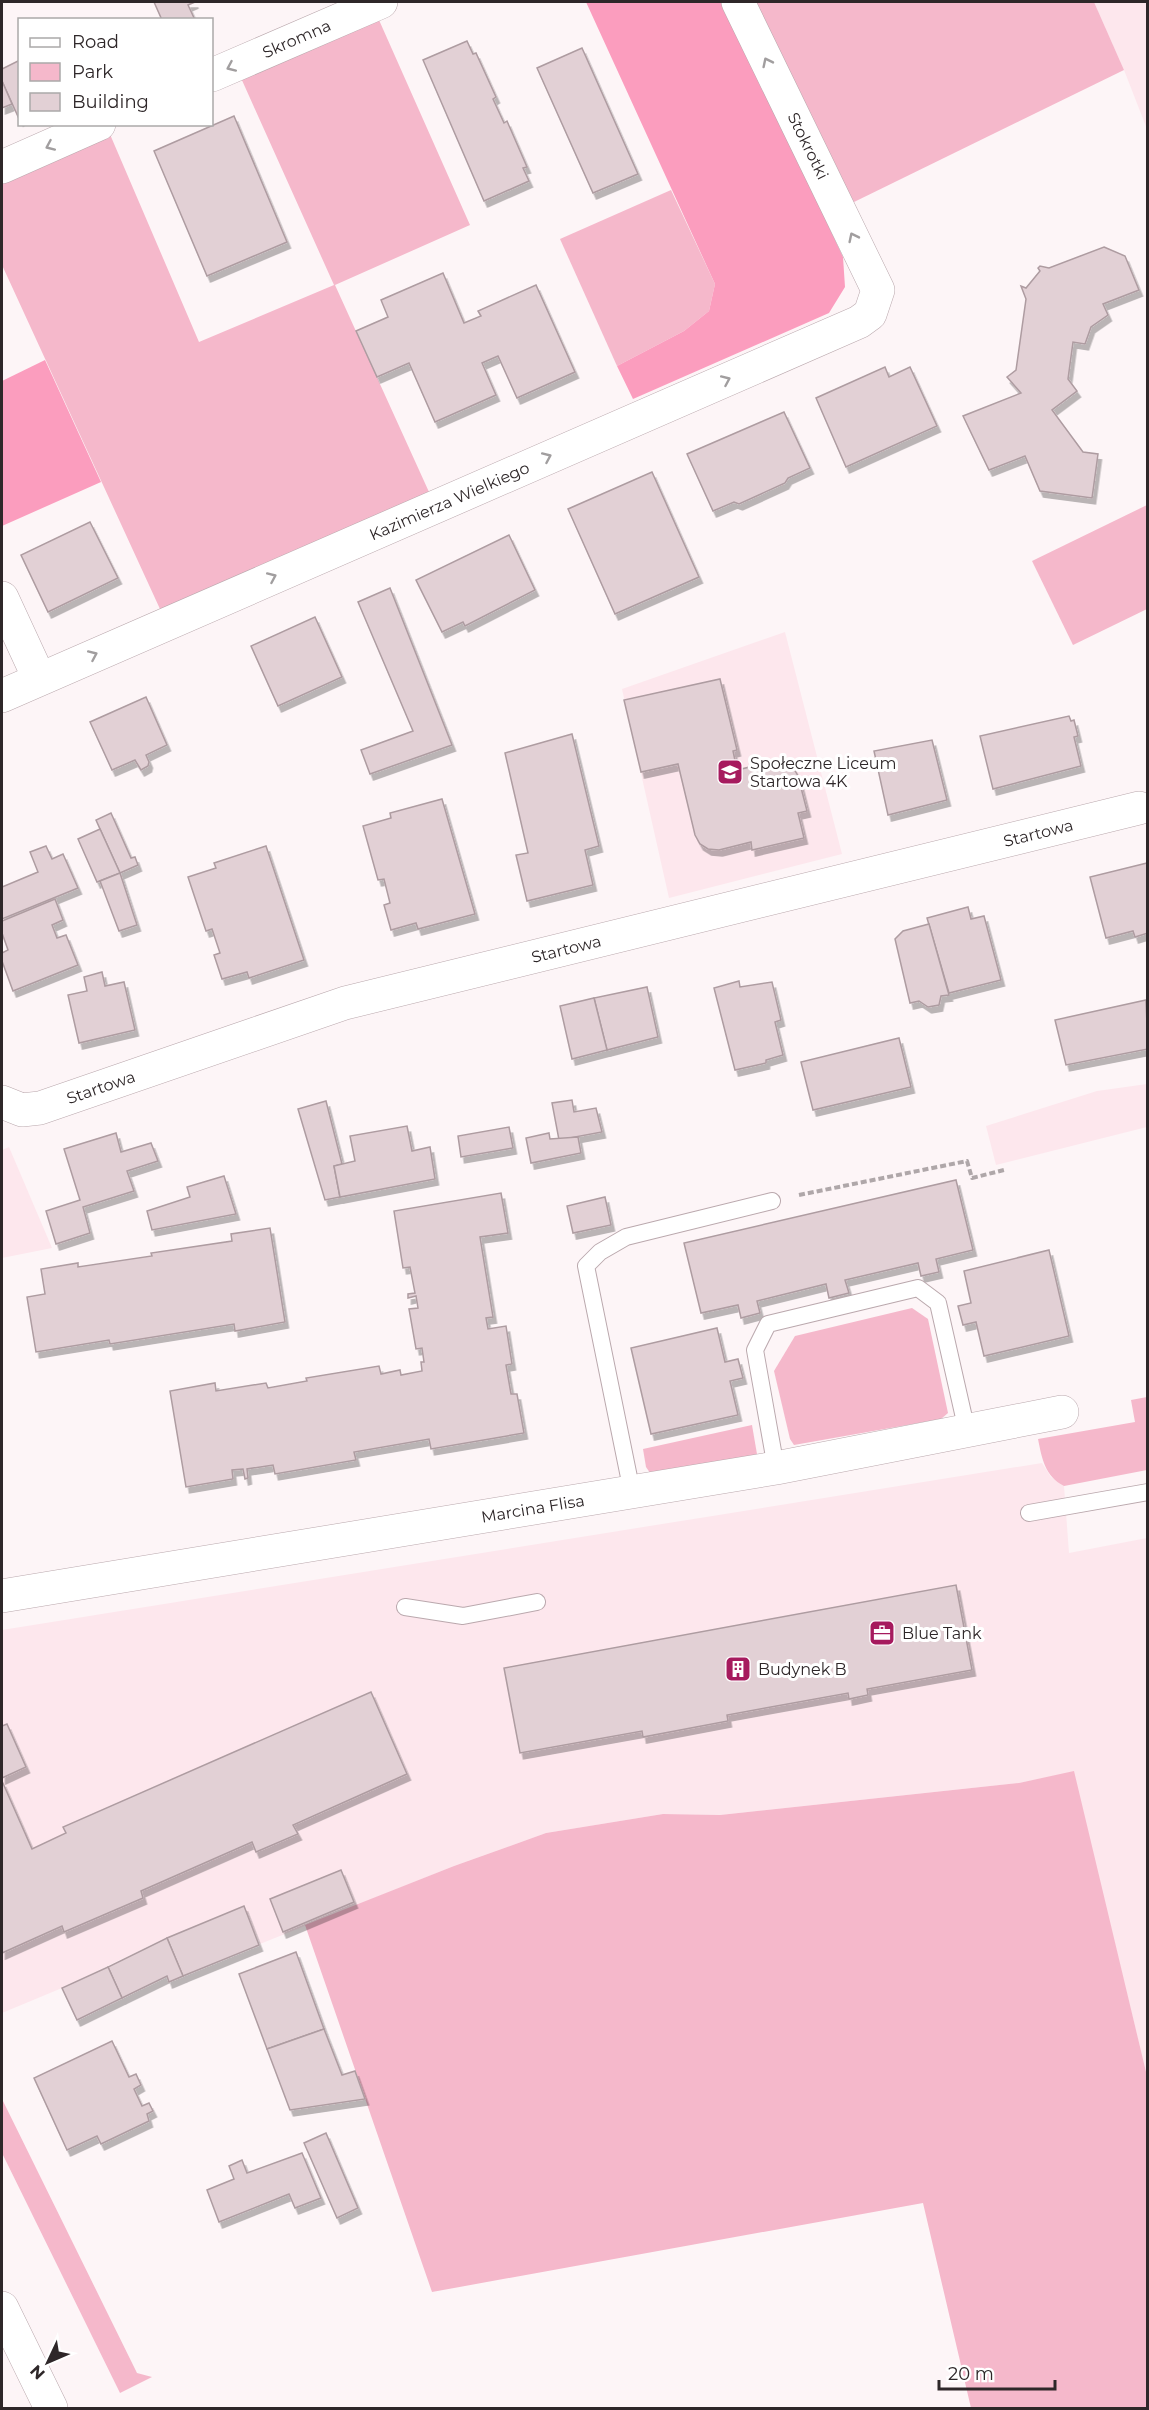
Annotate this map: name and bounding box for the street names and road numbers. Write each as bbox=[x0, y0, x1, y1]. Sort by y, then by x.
street label: Skromna bbox=[259, 15, 334, 62]
street label: Stokrotki bbox=[784, 109, 832, 183]
street label: Kazimierza Wielkiego bbox=[366, 458, 532, 544]
street label: Startowa bbox=[1001, 815, 1075, 850]
street label: Startowa bbox=[529, 931, 603, 966]
street label: Startowa bbox=[64, 1066, 138, 1108]
street label: Marcina Flisa bbox=[480, 1490, 586, 1526]

